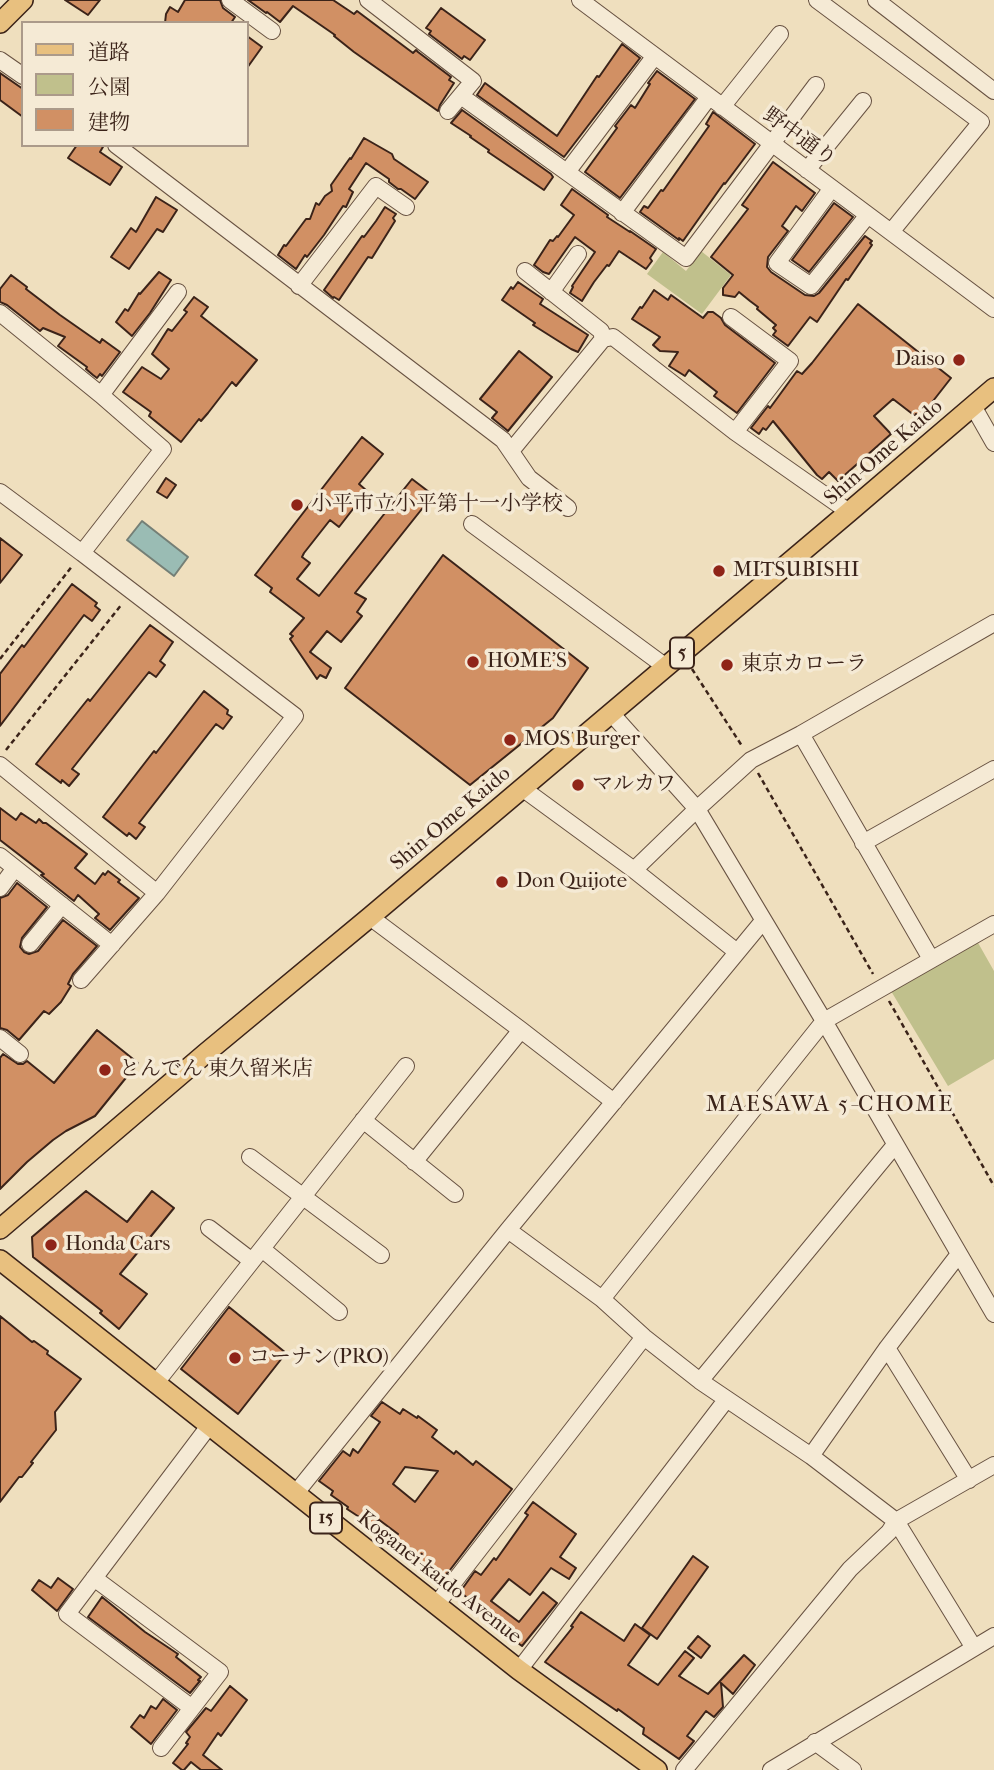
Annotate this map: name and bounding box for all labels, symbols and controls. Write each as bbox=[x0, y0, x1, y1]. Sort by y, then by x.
legend bbox=[21, 21, 248, 147]
text: 道路 bbox=[88, 40, 130, 64]
text: 公園 bbox=[88, 75, 130, 99]
street label: 野中通り bbox=[758, 103, 840, 173]
text: 建物 bbox=[88, 110, 130, 134]
place label: Daiso bbox=[895, 347, 945, 373]
marker: Daiso bbox=[951, 352, 967, 368]
street label: Shin-Ome Kaido bbox=[820, 395, 948, 511]
place label: 小平市立小平第十一小学校 bbox=[311, 492, 563, 518]
marker: 小平市立小平第十一小学校 bbox=[289, 497, 305, 513]
place label: MITSUBISHI bbox=[733, 558, 859, 584]
marker: MITSUBISHI bbox=[711, 563, 727, 579]
road number: 5 bbox=[670, 638, 694, 668]
place label: HOME'S bbox=[487, 649, 567, 675]
place label: 東京カローラ bbox=[741, 652, 867, 678]
marker: HOME'S bbox=[465, 654, 481, 670]
marker: 東京カローラ bbox=[719, 657, 735, 673]
place label: MOS Burger bbox=[524, 727, 640, 753]
marker: MOS Burger bbox=[502, 732, 518, 748]
street label: Shin-Ome Kaido bbox=[386, 762, 516, 876]
place label: マルカワ bbox=[592, 772, 676, 798]
marker: マルカワ bbox=[570, 777, 586, 793]
place label: Don Quijote bbox=[516, 869, 627, 895]
marker: Don Quijote bbox=[494, 874, 510, 890]
place label: とんでん 東久留米店 bbox=[119, 1057, 313, 1083]
marker: とんでん 東久留米店 bbox=[97, 1062, 113, 1078]
district label: MAESAWA 5-CHOME bbox=[708, 1091, 952, 1119]
place label: Honda Cars bbox=[65, 1232, 170, 1258]
marker: Honda Cars bbox=[43, 1237, 59, 1253]
place label: コーナン(PRO) bbox=[249, 1345, 389, 1371]
marker: コーナン(PRO) bbox=[227, 1350, 243, 1366]
road number: 15 bbox=[310, 1502, 342, 1534]
street label: Koganei-kaido Avenue bbox=[352, 1506, 526, 1650]

